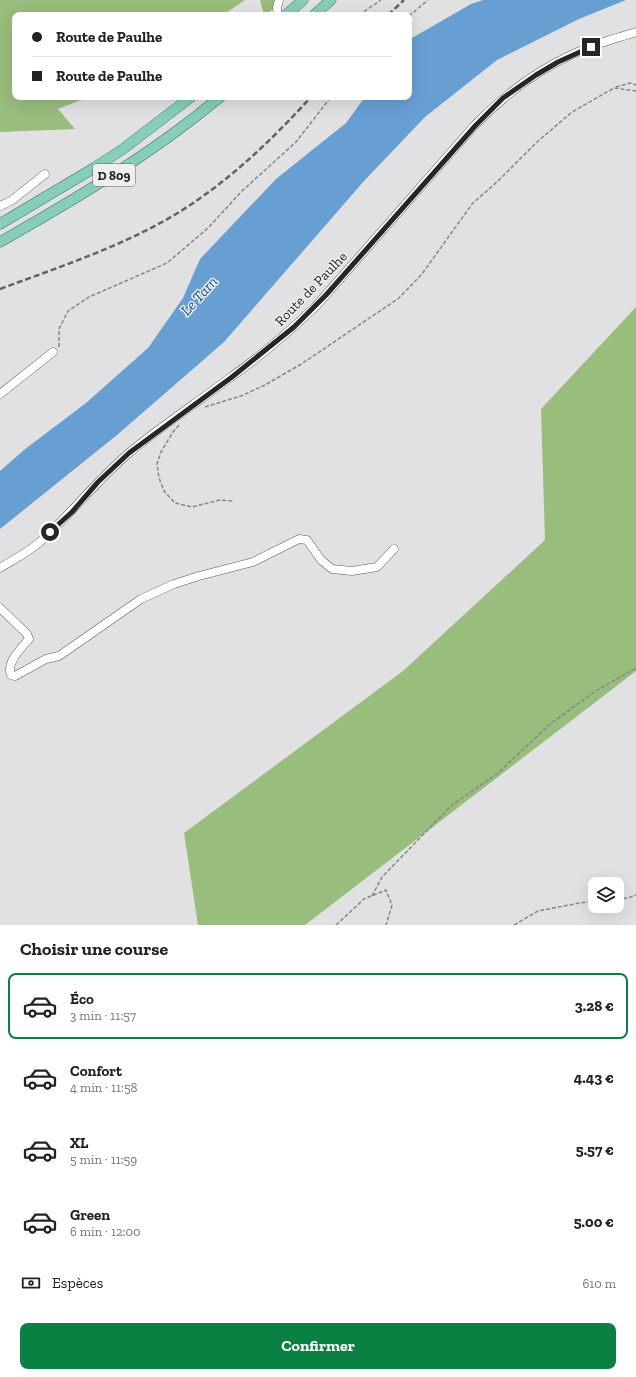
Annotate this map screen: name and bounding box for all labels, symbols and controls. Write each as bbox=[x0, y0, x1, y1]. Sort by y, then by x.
text: Route de Paulhe bbox=[56, 28, 162, 46]
route end bbox=[582, 38, 600, 56]
text: Route de Paulhe bbox=[56, 67, 162, 85]
road number: D 809 bbox=[93, 164, 135, 186]
street label: Route de Paulhe bbox=[271, 248, 351, 330]
water label: Le Tarn bbox=[177, 273, 221, 319]
route start bbox=[41, 523, 59, 541]
map controls bbox=[588, 877, 624, 913]
button: layers bbox=[588, 877, 624, 913]
text: Choisir une course bbox=[20, 938, 168, 960]
icon: car bbox=[22, 988, 58, 1024]
text: Éco bbox=[70, 990, 94, 1008]
text: 3.28 € bbox=[575, 997, 614, 1015]
text: 3 min · 11:57 bbox=[70, 1008, 136, 1023]
icon: car bbox=[22, 1060, 58, 1096]
text: Confort bbox=[70, 1062, 122, 1080]
text: 4.43 € bbox=[574, 1069, 614, 1087]
text: 4 min · 11:58 bbox=[70, 1080, 138, 1095]
icon: car bbox=[22, 1132, 58, 1168]
text: XL bbox=[70, 1134, 88, 1152]
text: 5.57 € bbox=[576, 1141, 614, 1159]
text: 5 min · 11:59 bbox=[70, 1152, 137, 1167]
icon: car bbox=[22, 1204, 58, 1240]
text: Green bbox=[70, 1206, 110, 1224]
text: 5.00 € bbox=[574, 1213, 614, 1231]
text: 6 min · 12:00 bbox=[70, 1224, 141, 1239]
icon: cash bbox=[20, 1272, 42, 1294]
text: Espèces bbox=[52, 1274, 103, 1292]
text: 610 m bbox=[582, 1276, 616, 1291]
button: Confirmer bbox=[20, 1323, 616, 1369]

